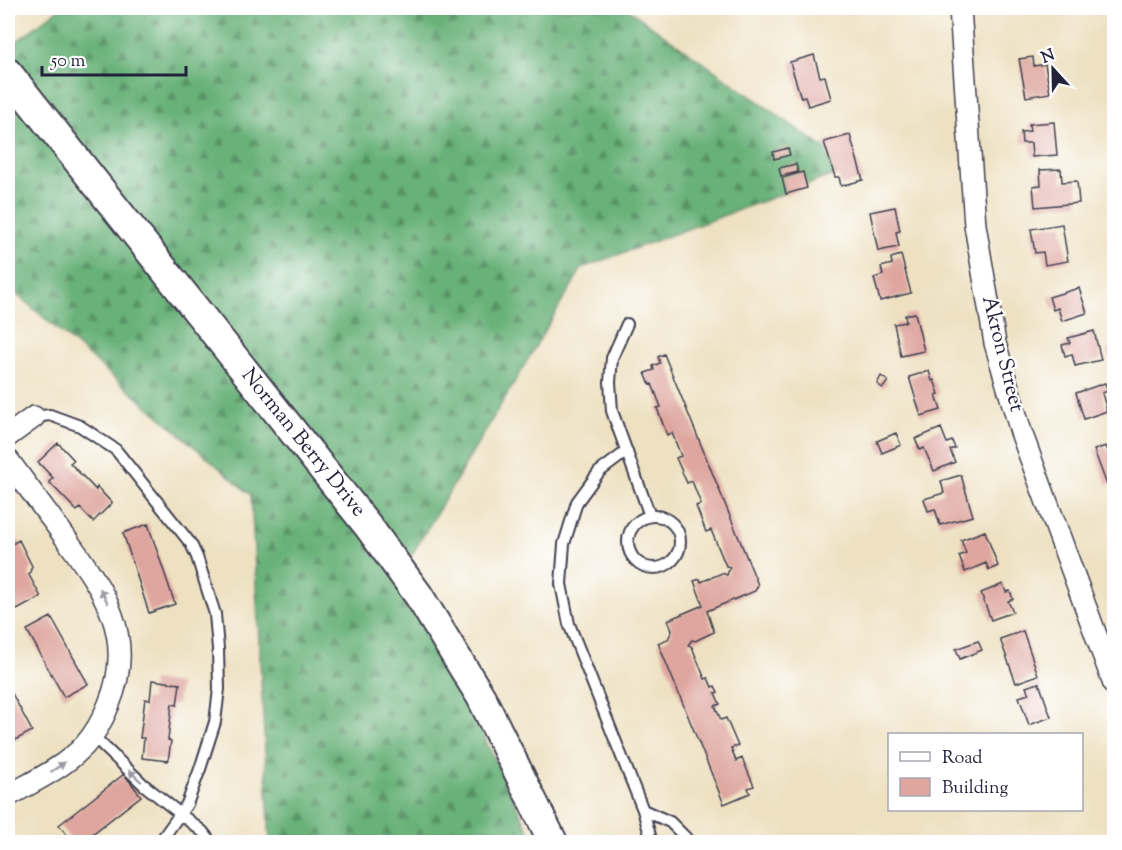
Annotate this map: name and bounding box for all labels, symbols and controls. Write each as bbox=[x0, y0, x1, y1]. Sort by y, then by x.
scale bar bbox=[42, 39, 186, 77]
north arrow bbox=[1023, 39, 1083, 99]
text: N bbox=[1038, 44, 1059, 70]
text: 50 m bbox=[50, 49, 86, 75]
street label: Akron Street bbox=[973, 293, 1031, 415]
street label: Norman Berry Drive bbox=[233, 362, 373, 524]
one-way arrow bbox=[99, 587, 109, 604]
legend bbox=[888, 733, 1083, 811]
text: Road bbox=[942, 746, 982, 772]
one-way arrow bbox=[50, 762, 66, 773]
one-way arrow bbox=[128, 769, 143, 783]
text: Building bbox=[942, 776, 1008, 802]

